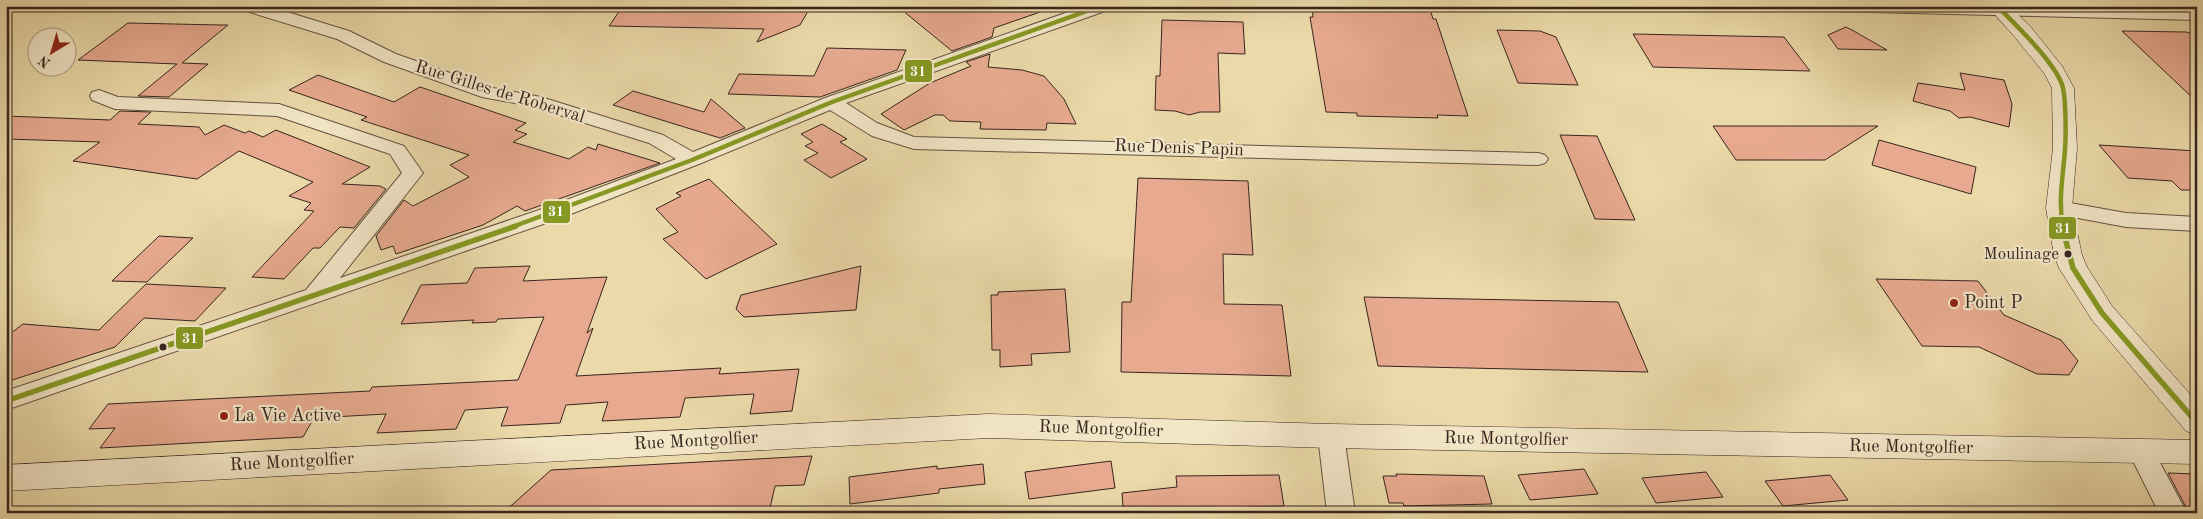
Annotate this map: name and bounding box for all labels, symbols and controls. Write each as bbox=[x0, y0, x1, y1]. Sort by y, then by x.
north arrow bbox=[28, 28, 78, 78]
text: N bbox=[36, 52, 53, 70]
street label: Rue Gilles de Roberval bbox=[413, 58, 587, 126]
line badge: 31 bbox=[904, 59, 933, 83]
text: 31 bbox=[910, 65, 926, 79]
street label: Rue Denis Papin bbox=[1114, 137, 1244, 159]
line badge: 31 bbox=[542, 200, 571, 224]
text: 31 bbox=[548, 205, 564, 219]
line badge: 31 bbox=[2048, 216, 2077, 240]
text: 31 bbox=[2055, 222, 2071, 236]
place label: Moulinage bbox=[1983, 246, 2059, 263]
marker: Moulinage bbox=[2063, 249, 2073, 259]
place label: Point P bbox=[1964, 294, 2022, 312]
marker: Point P bbox=[1948, 297, 1960, 309]
line badge: 31 bbox=[175, 326, 204, 350]
text: 31 bbox=[182, 332, 198, 346]
unlabelled marker bbox=[158, 342, 168, 352]
place label: La Vie Active bbox=[234, 407, 341, 425]
marker: La Vie Active bbox=[218, 410, 230, 422]
street label: Rue Montgolfier bbox=[1038, 418, 1164, 440]
street label: Rue Montgolfier bbox=[633, 429, 759, 453]
street label: Rue Montgolfier bbox=[1444, 429, 1569, 449]
street label: Rue Montgolfier bbox=[1849, 437, 1974, 457]
street label: Rue Montgolfier bbox=[229, 450, 355, 474]

